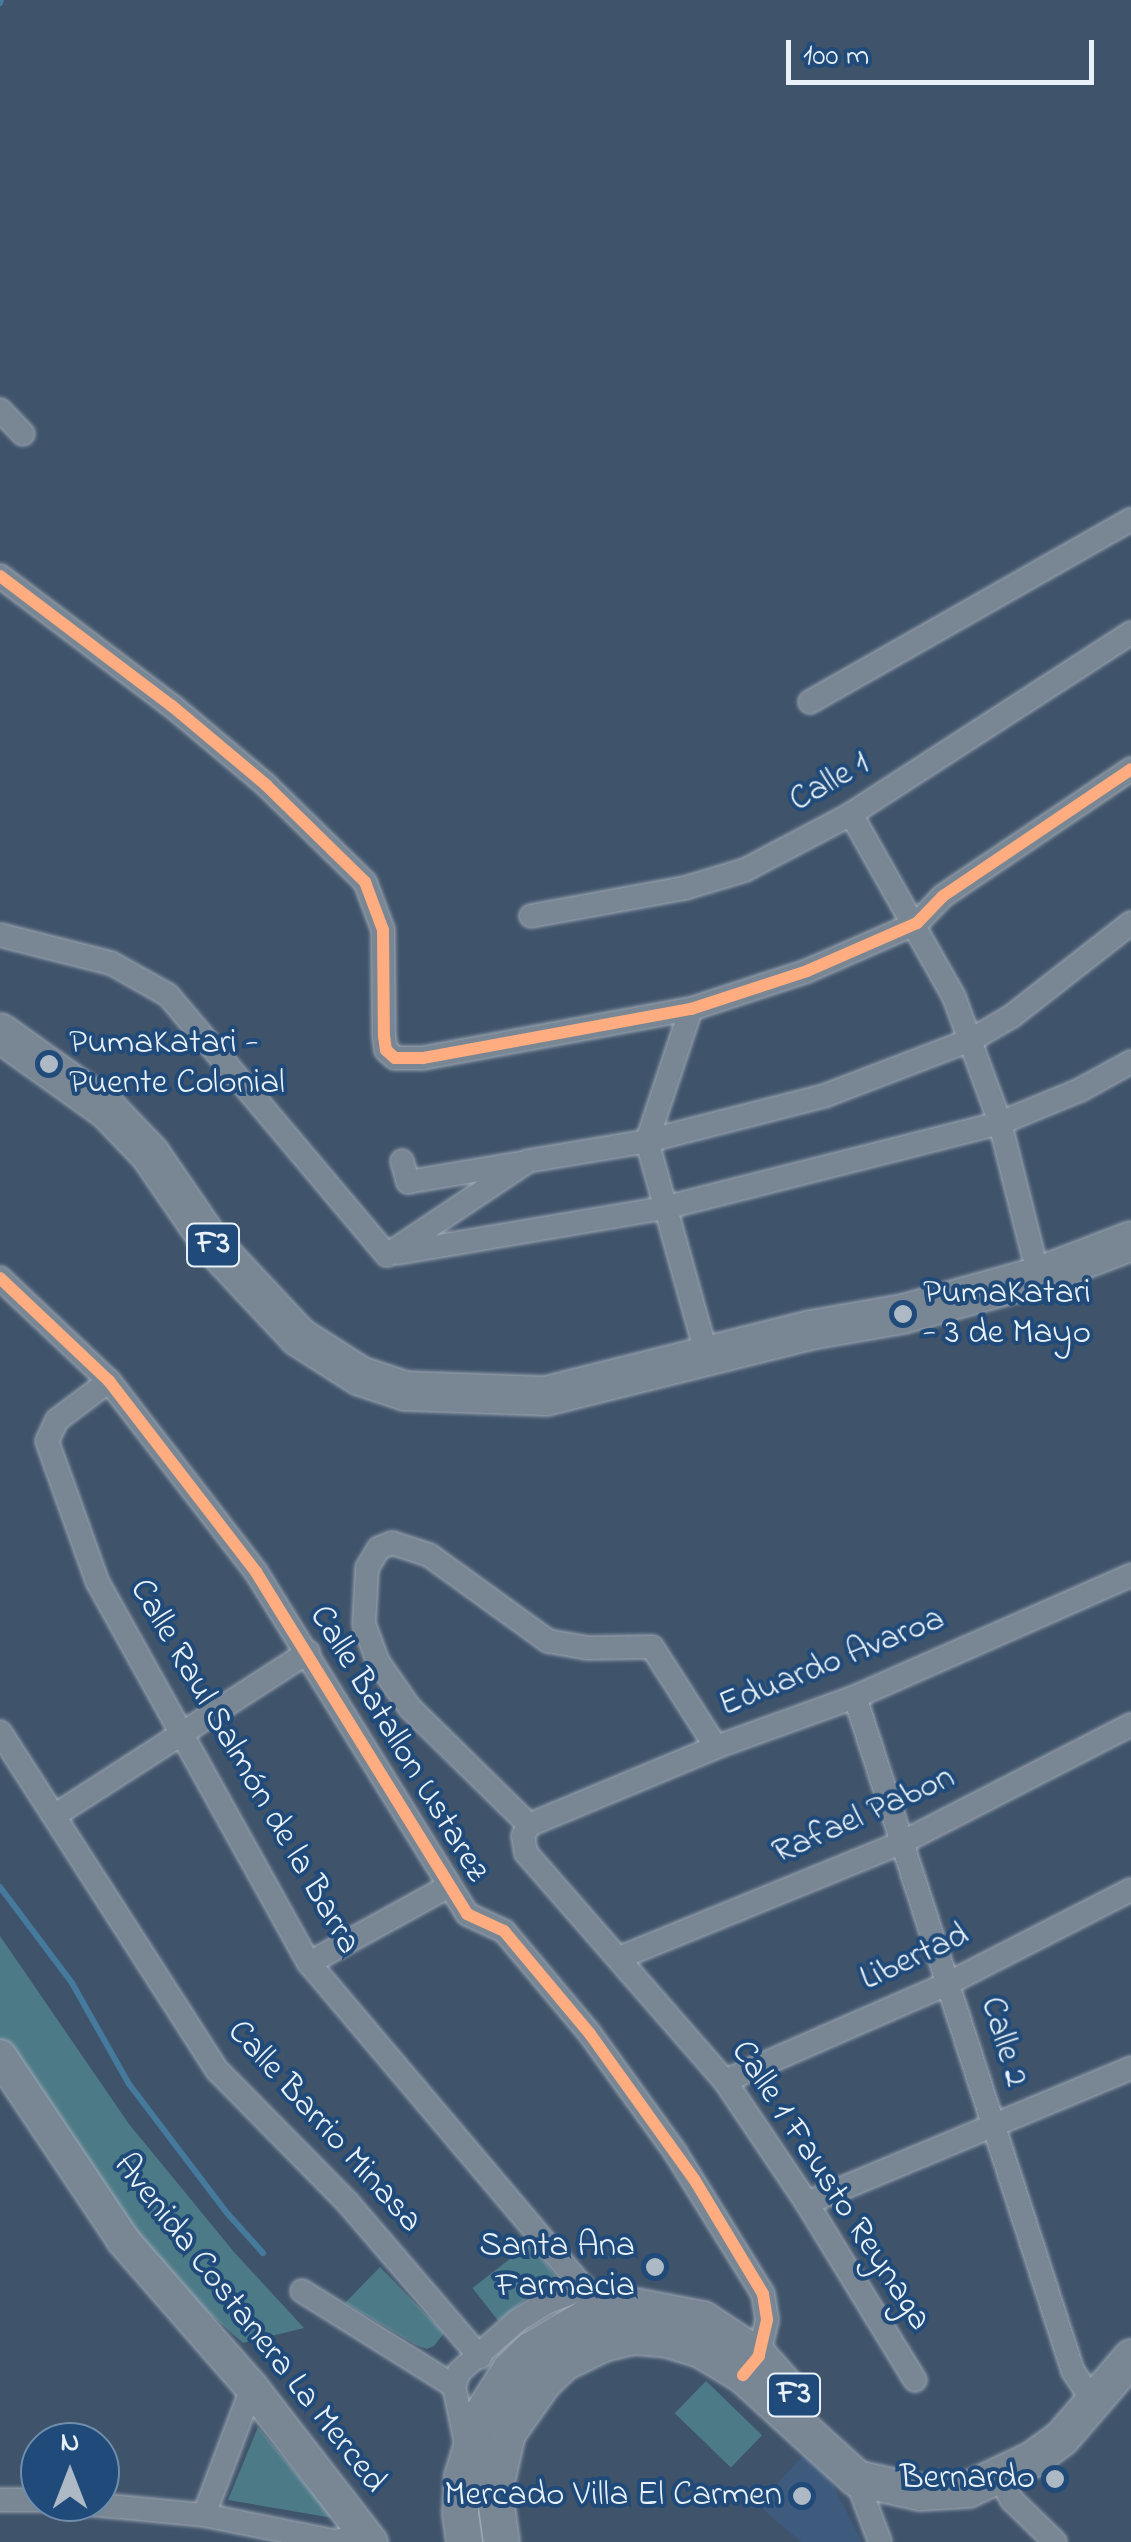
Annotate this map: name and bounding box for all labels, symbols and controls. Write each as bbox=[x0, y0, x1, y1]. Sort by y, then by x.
scale bar bbox=[791, 20, 1098, 82]
text: 100 m bbox=[803, 35, 869, 79]
street label: Calle 1 bbox=[783, 743, 877, 823]
place label: PumaKatari - Puente Colonial bbox=[69, 1023, 285, 1105]
marker: PumaKatari - Puente Colonial bbox=[38, 1053, 60, 1075]
road number: F3 bbox=[186, 1218, 240, 1272]
place label: PumaKatari - 3 de Mayo bbox=[923, 1273, 1091, 1355]
marker: PumaKatari - 3 de Mayo bbox=[892, 1303, 914, 1325]
street label: Calle Raul Salmón de la Barra bbox=[119, 1572, 369, 1962]
street label: Calle Batallon Ustarez bbox=[299, 1598, 497, 1890]
street label: Eduardo Avaroa bbox=[713, 1599, 951, 1727]
street label: Rafael Pabon bbox=[767, 1757, 961, 1875]
street label: Libertad bbox=[854, 1915, 976, 2001]
street label: Calle 2 bbox=[970, 1992, 1036, 2092]
street label: Calle Barrio Minasa bbox=[217, 2012, 431, 2242]
street label: Calle 1 Fausto Reynaga bbox=[720, 2033, 940, 2339]
street label: Avenida Costanera La Merced bbox=[103, 2146, 395, 2502]
place label: Santa Ana Farmacia bbox=[479, 2226, 635, 2308]
marker: Santa Ana Farmacia bbox=[644, 2256, 666, 2278]
road number: F3 bbox=[766, 2368, 822, 2422]
north arrow bbox=[20, 2422, 120, 2522]
text: N bbox=[61, 2423, 79, 2464]
place label: Bernardo bbox=[900, 2458, 1035, 2500]
marker: Bernardo bbox=[1044, 2468, 1066, 2490]
place label: Mercado Villa El Carmen bbox=[444, 2475, 782, 2517]
marker: Mercado Villa El Carmen bbox=[791, 2485, 813, 2507]

